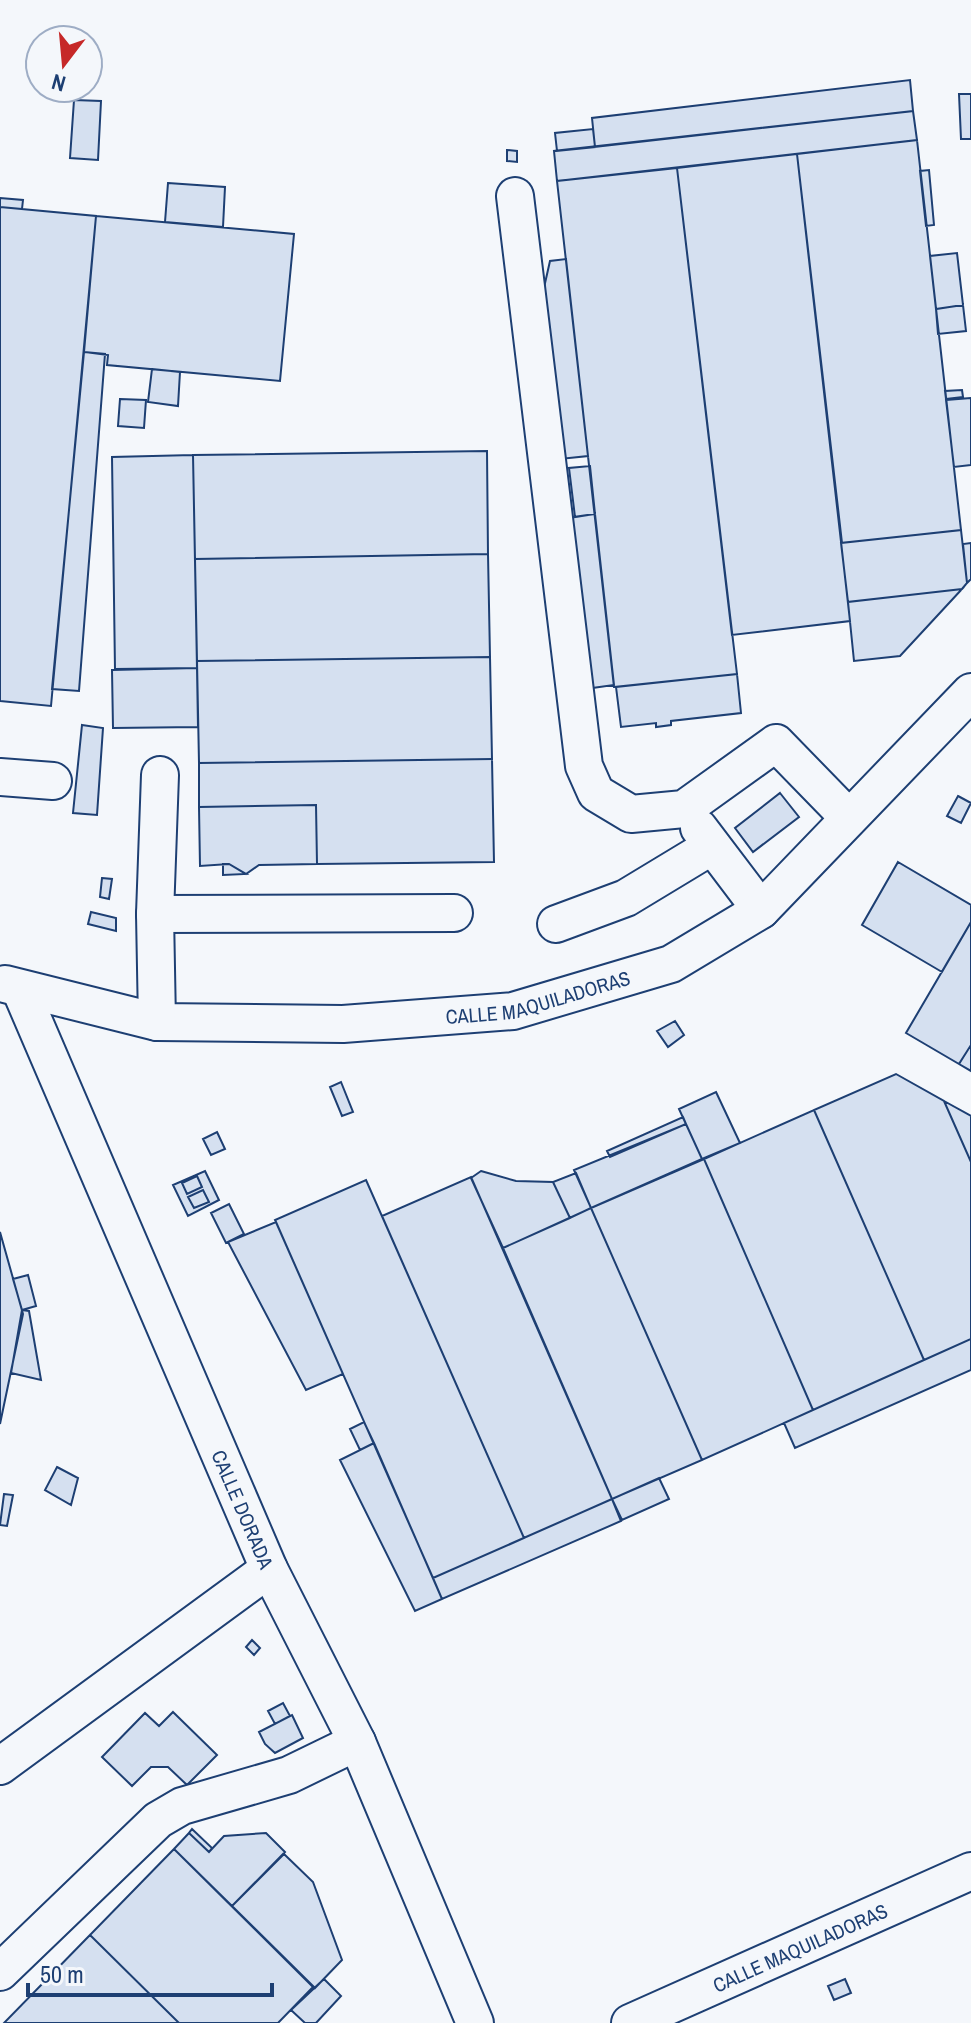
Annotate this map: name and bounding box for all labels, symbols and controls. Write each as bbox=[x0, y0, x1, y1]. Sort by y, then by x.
north arrow bbox=[24, 24, 104, 104]
text: N bbox=[48, 67, 69, 99]
street label: CALLE MAQUILADORAS bbox=[445, 963, 633, 1030]
street label: CALLE DORADA bbox=[206, 1446, 281, 1573]
street label: CALLE MAQUILADORAS bbox=[708, 1896, 892, 1998]
scale bar bbox=[28, 1947, 272, 1997]
text: 50 m bbox=[40, 1958, 84, 1990]

